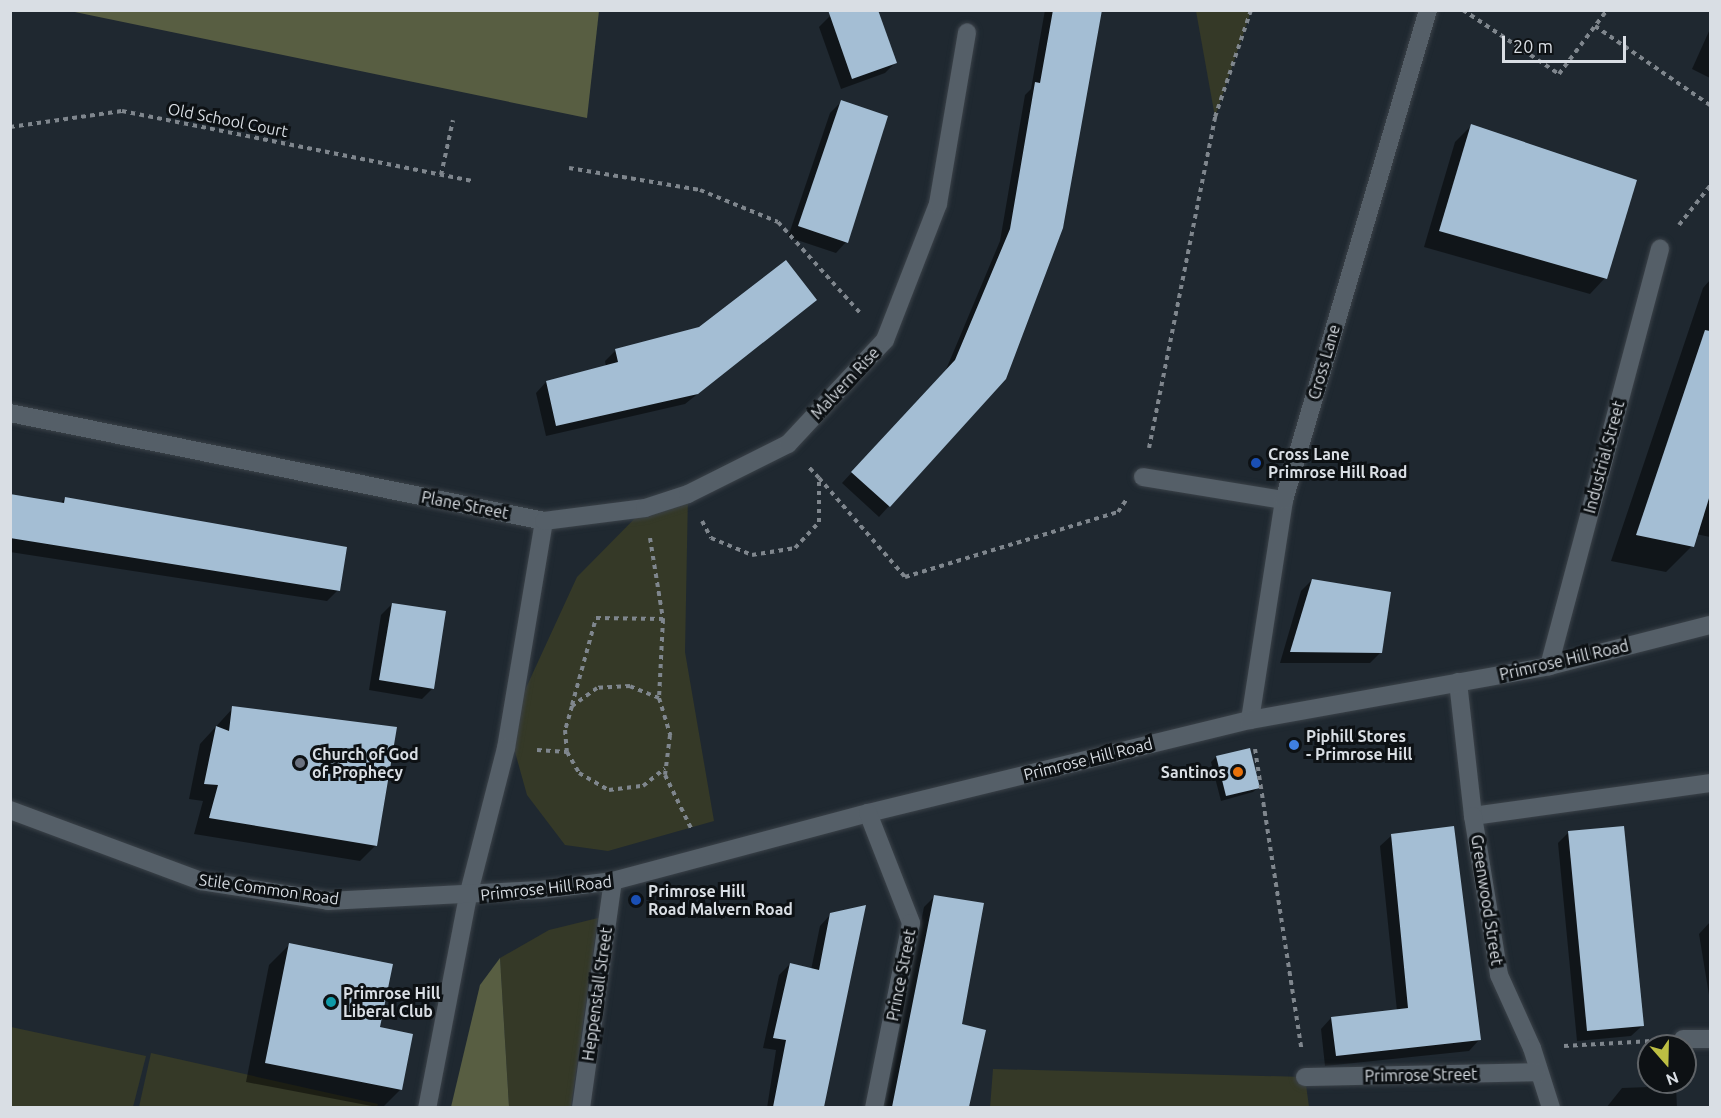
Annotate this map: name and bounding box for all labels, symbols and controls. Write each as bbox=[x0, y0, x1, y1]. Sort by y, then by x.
scale bar bbox=[1505, 24, 1630, 62]
text: 20 m bbox=[1513, 36, 1553, 56]
street label: Old School Court bbox=[166, 99, 290, 141]
street label: Cross Lane bbox=[1304, 322, 1344, 402]
street label: Malvern Rise bbox=[807, 343, 883, 423]
street label: Industrial Street bbox=[1580, 399, 1628, 515]
place label: Cross Lane Primrose Hill Road bbox=[1268, 444, 1407, 482]
marker: Cross Lane Primrose Hill Road bbox=[1249, 456, 1263, 470]
street label: Plane Street bbox=[420, 487, 510, 523]
street label: Primrose Hill Road bbox=[1497, 636, 1631, 684]
place label: Piphill Stores - Primrose Hill bbox=[1306, 726, 1412, 764]
street label: Primrose Hill Road bbox=[1022, 734, 1154, 784]
marker: Piphill Stores - Primrose Hill bbox=[1287, 738, 1301, 752]
place label: Church of God of Prophecy bbox=[312, 744, 419, 782]
marker: Church of God of Prophecy bbox=[293, 756, 307, 770]
place label: Santinos bbox=[1161, 762, 1226, 782]
marker: Santinos bbox=[1231, 765, 1245, 779]
street label: Greenwood Street bbox=[1467, 833, 1507, 967]
street label: Stile Common Road bbox=[198, 870, 340, 908]
street label: Primrose Hill Road bbox=[479, 872, 613, 904]
place label: Primrose Hill Road Malvern Road bbox=[648, 881, 793, 919]
marker: Primrose Hill Road Malvern Road bbox=[629, 893, 643, 907]
street label: Heppenstall Street bbox=[578, 926, 616, 1062]
street label: Prince Street bbox=[883, 927, 919, 1023]
place label: Primrose Hill Liberal Club bbox=[343, 983, 440, 1021]
marker: Primrose Hill Liberal Club bbox=[324, 995, 338, 1009]
north arrow bbox=[1637, 1034, 1697, 1094]
street label: Primrose Street bbox=[1364, 1064, 1478, 1086]
text: N bbox=[1664, 1069, 1681, 1090]

